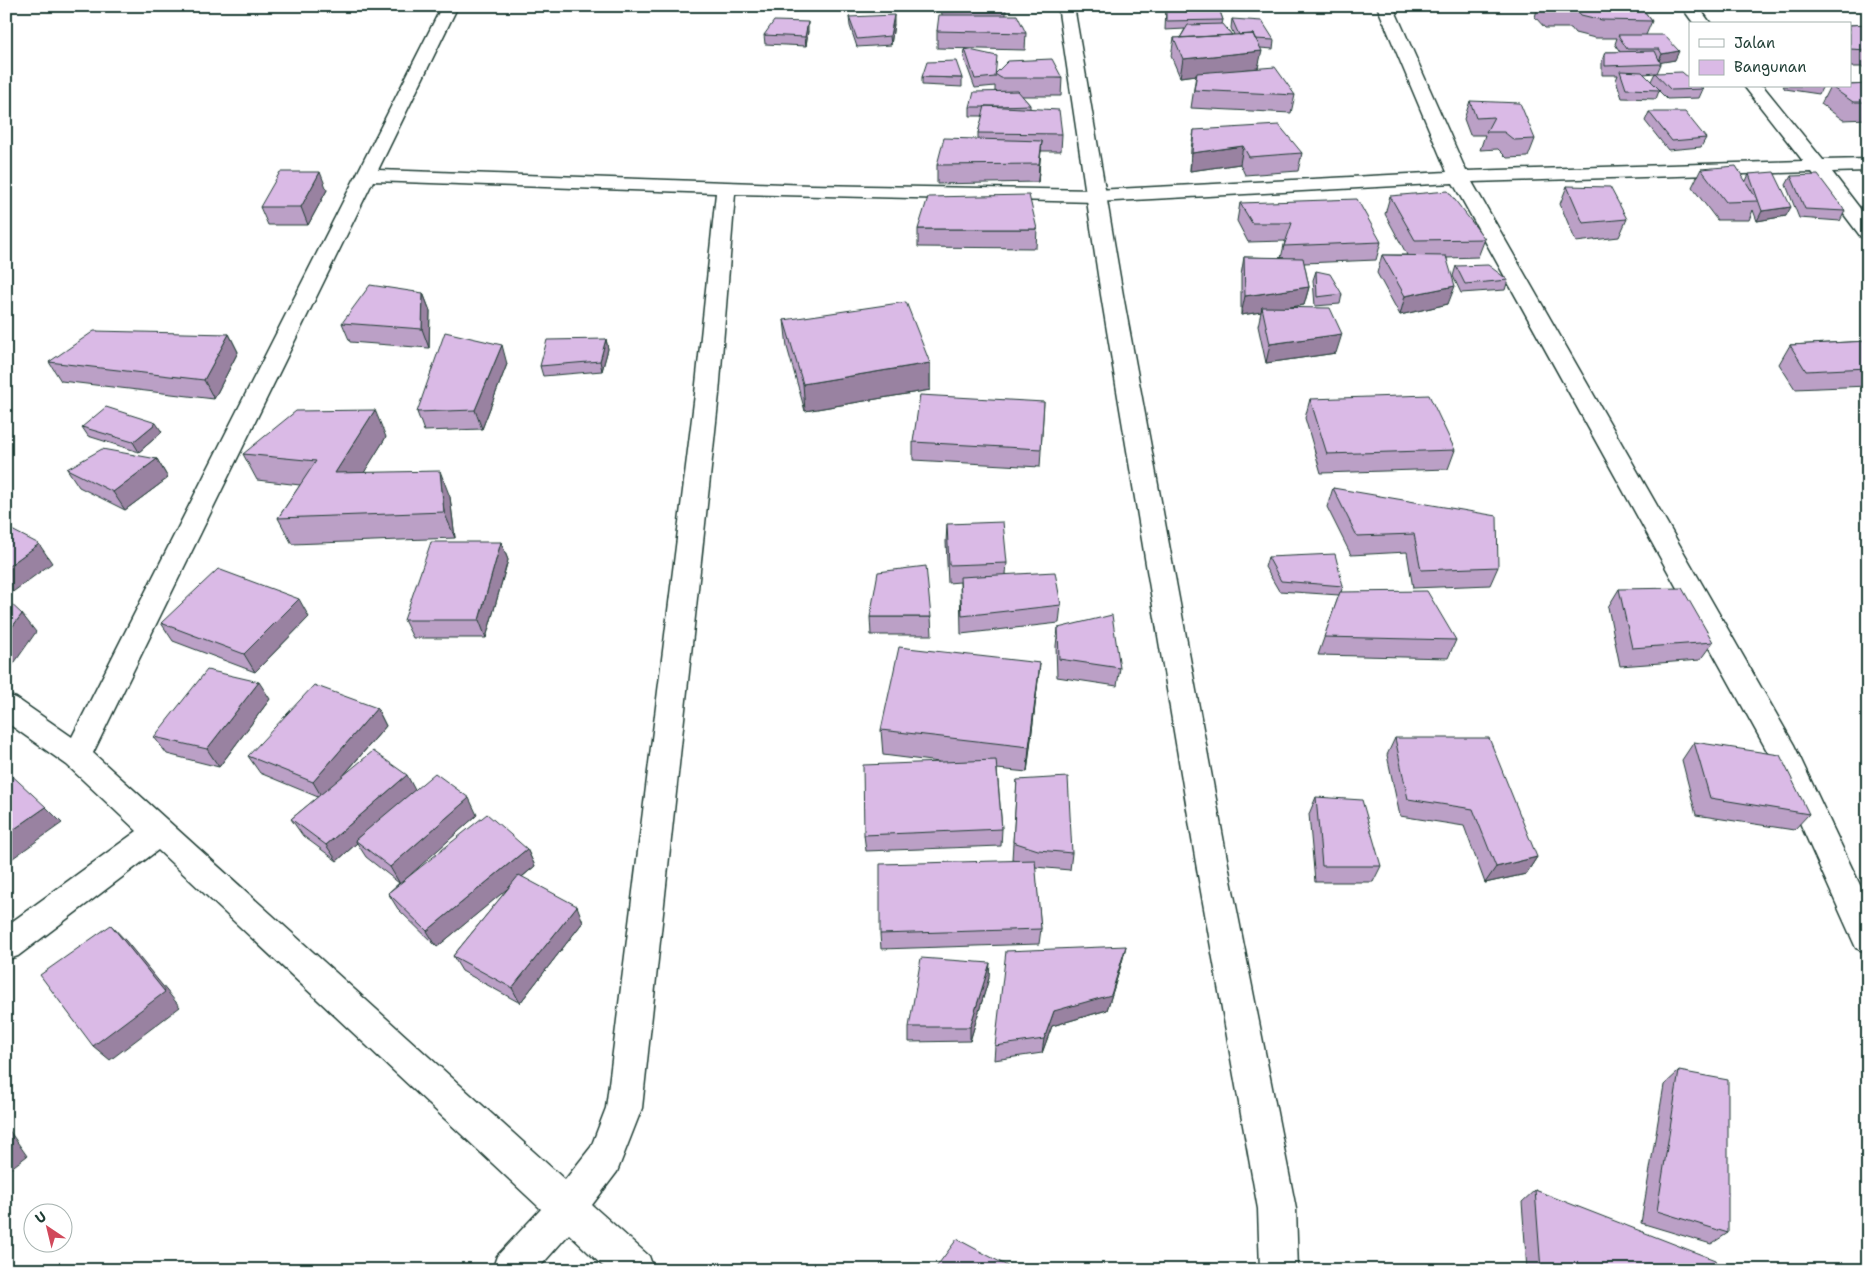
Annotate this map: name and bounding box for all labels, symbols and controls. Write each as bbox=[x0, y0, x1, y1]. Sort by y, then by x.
legend bbox=[1689, 22, 1852, 88]
text: Jalan bbox=[1734, 33, 1775, 53]
text: Bangunan bbox=[1734, 57, 1806, 77]
north arrow bbox=[22, 1204, 72, 1254]
text: U bbox=[31, 1207, 50, 1227]

